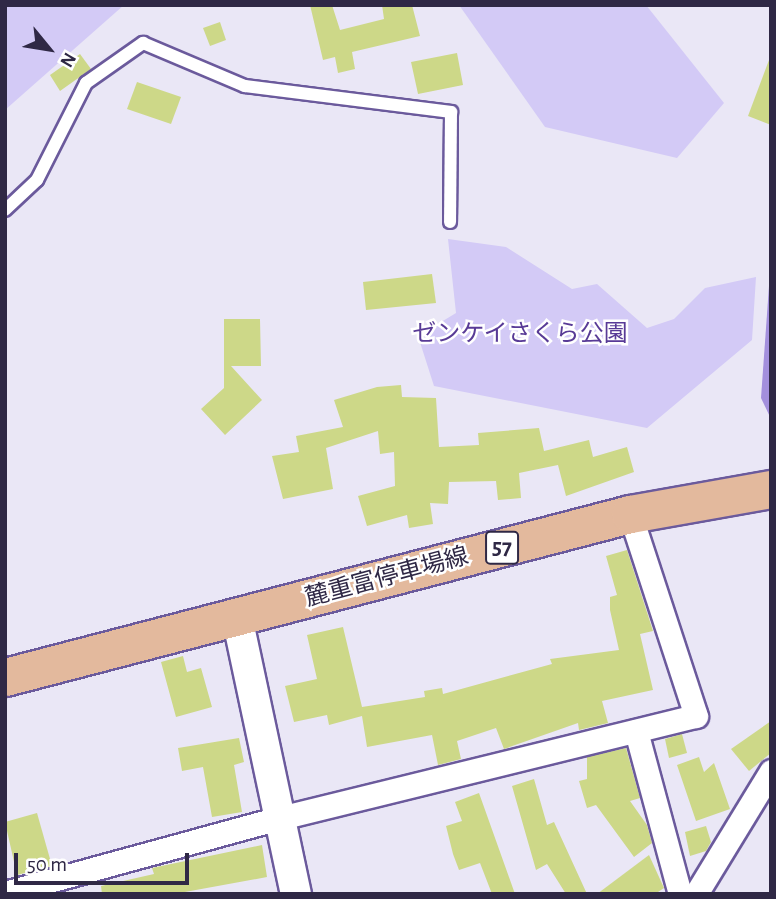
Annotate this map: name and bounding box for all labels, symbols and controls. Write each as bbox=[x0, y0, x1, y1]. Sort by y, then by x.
north arrow bbox=[14, 14, 84, 84]
text: N bbox=[56, 49, 79, 70]
park label: ゼンケイさくら公園 bbox=[412, 321, 628, 349]
road number: 57 bbox=[484, 528, 520, 568]
street label: 麓重富停車場線 bbox=[302, 542, 472, 614]
scale bar bbox=[18, 839, 192, 883]
text: 50 m bbox=[27, 854, 67, 875]

